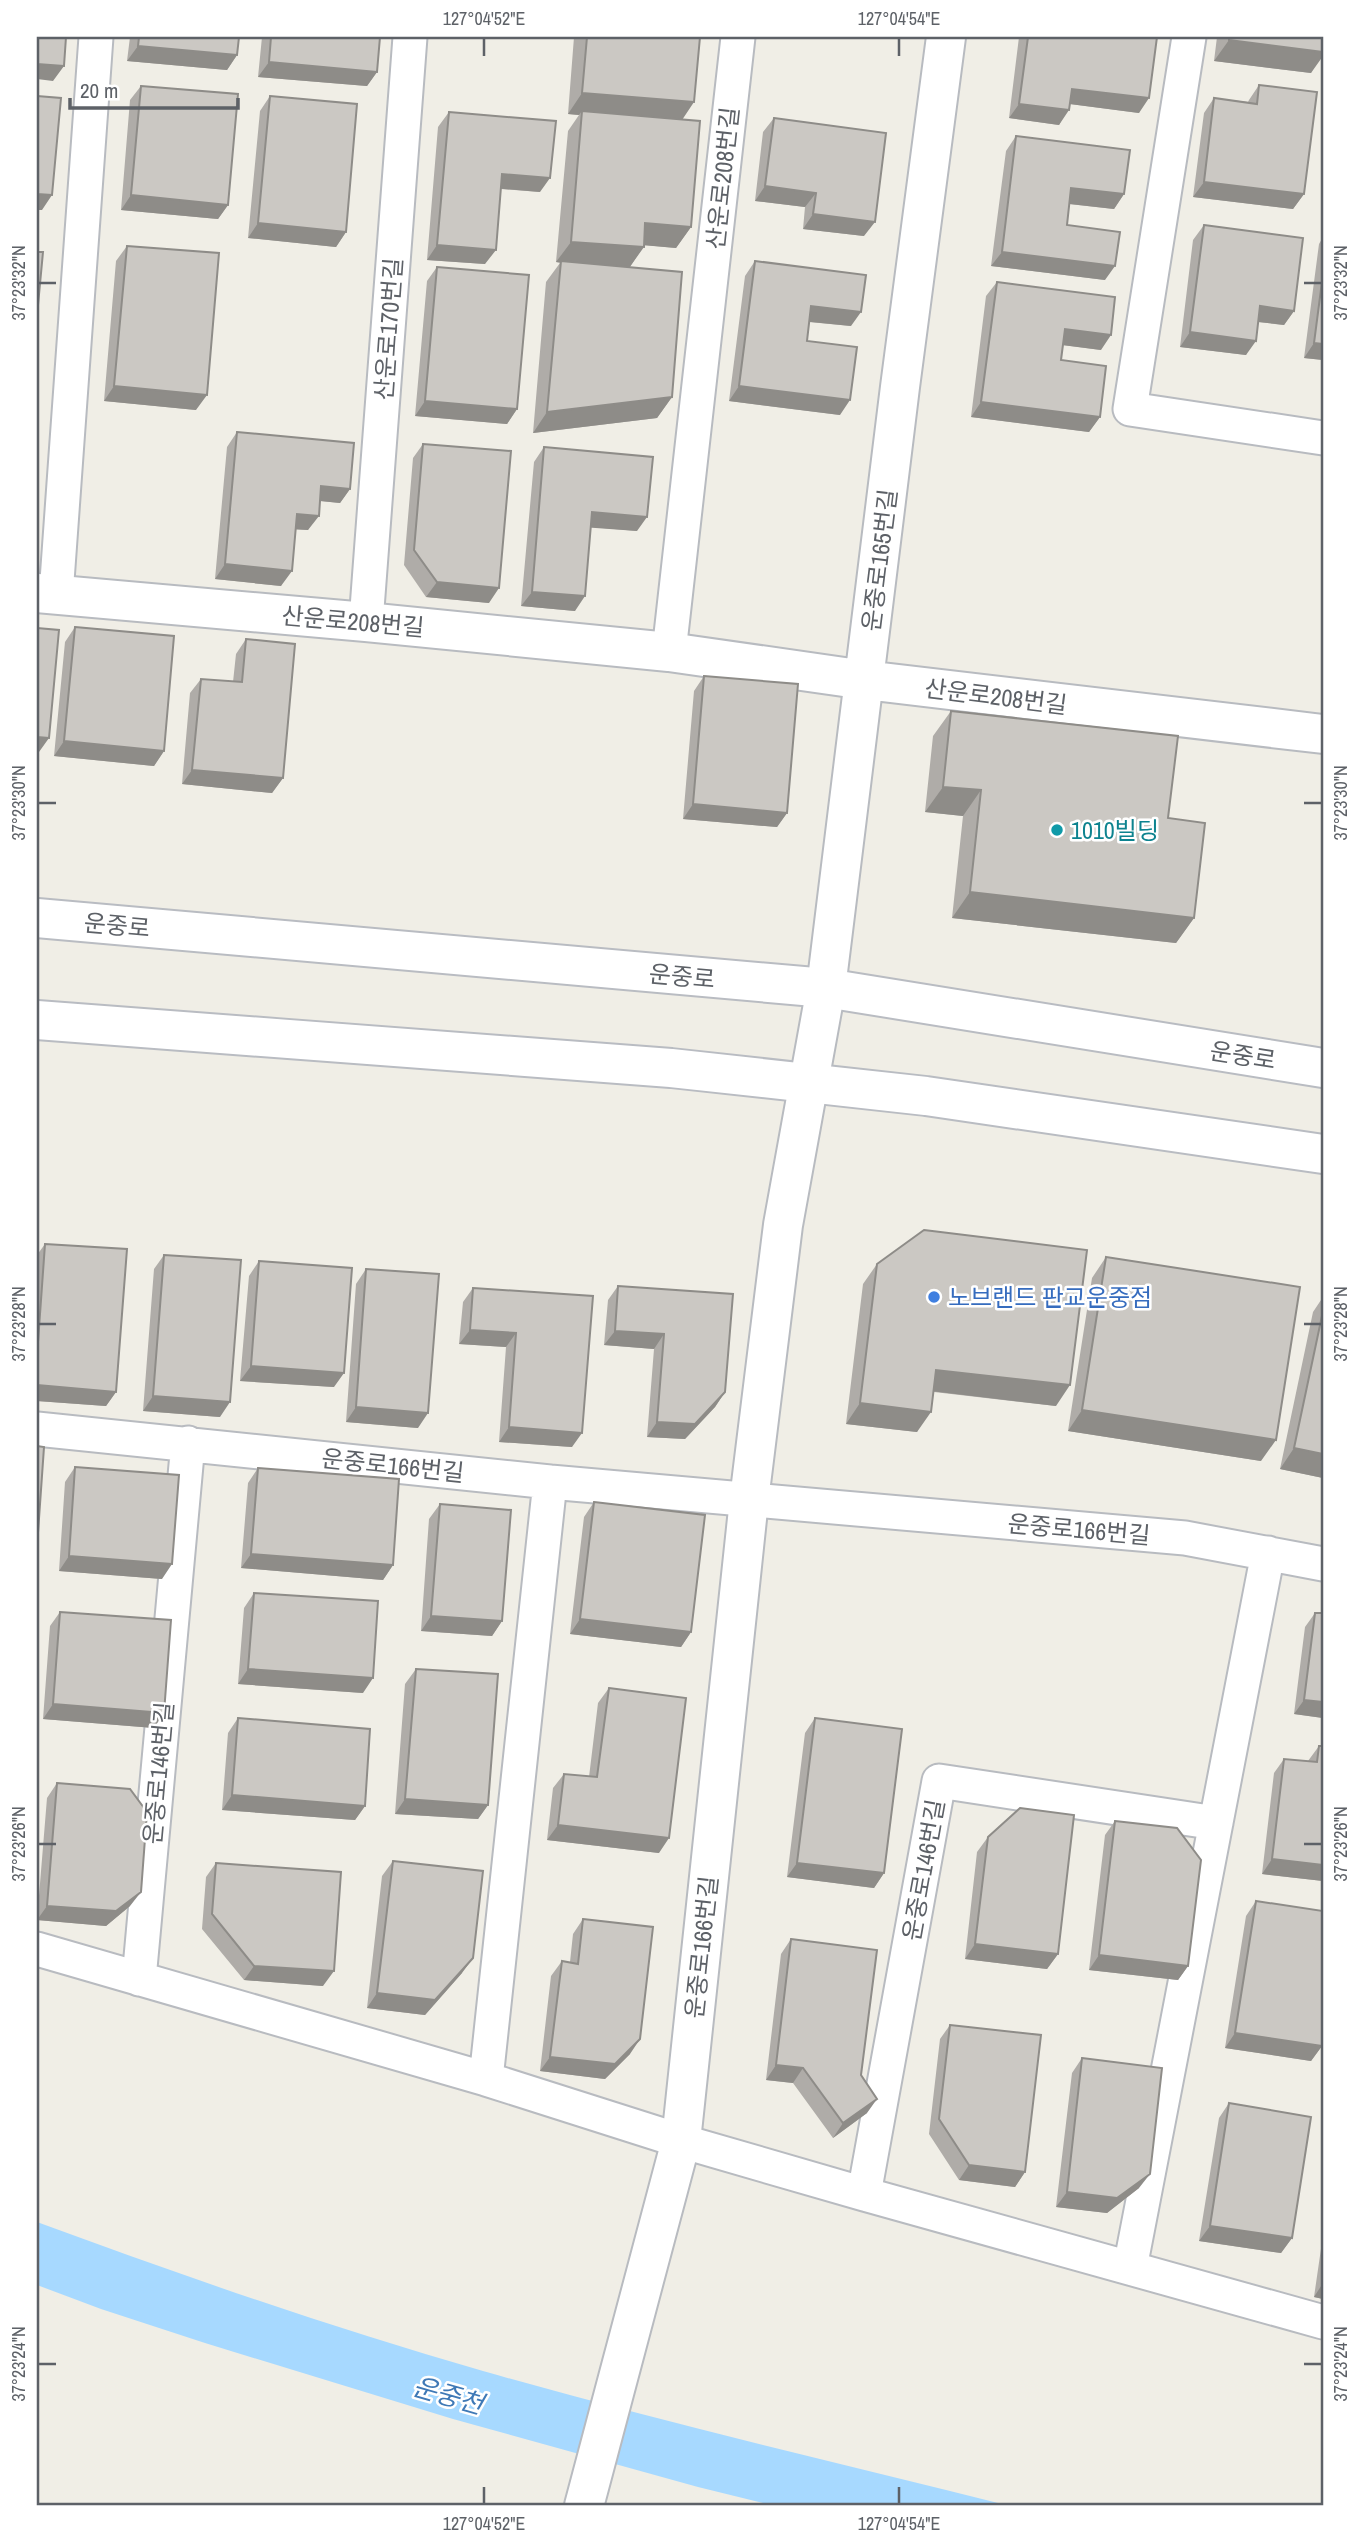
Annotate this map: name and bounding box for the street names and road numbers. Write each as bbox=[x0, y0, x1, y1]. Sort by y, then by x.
street label: 산운로208번길 bbox=[699, 105, 745, 251]
street label: 산운로170번길 bbox=[367, 256, 409, 402]
street label: 운중로165번길 bbox=[854, 487, 904, 633]
street label: 산운로208번길 bbox=[280, 599, 426, 643]
street label: 산운로208번길 bbox=[923, 671, 1069, 721]
street label: 운중로 bbox=[83, 906, 151, 944]
street label: 운중로 bbox=[648, 957, 716, 995]
street label: 운중로 bbox=[1208, 1034, 1278, 1076]
street label: 운중로166번길 bbox=[320, 1442, 466, 1488]
street label: 운중로166번길 bbox=[1006, 1507, 1152, 1551]
street label: 운중로146번길 bbox=[136, 1700, 180, 1846]
street label: 운중로146번길 bbox=[895, 1797, 951, 1943]
street label: 운중로166번길 bbox=[678, 1874, 724, 2020]

